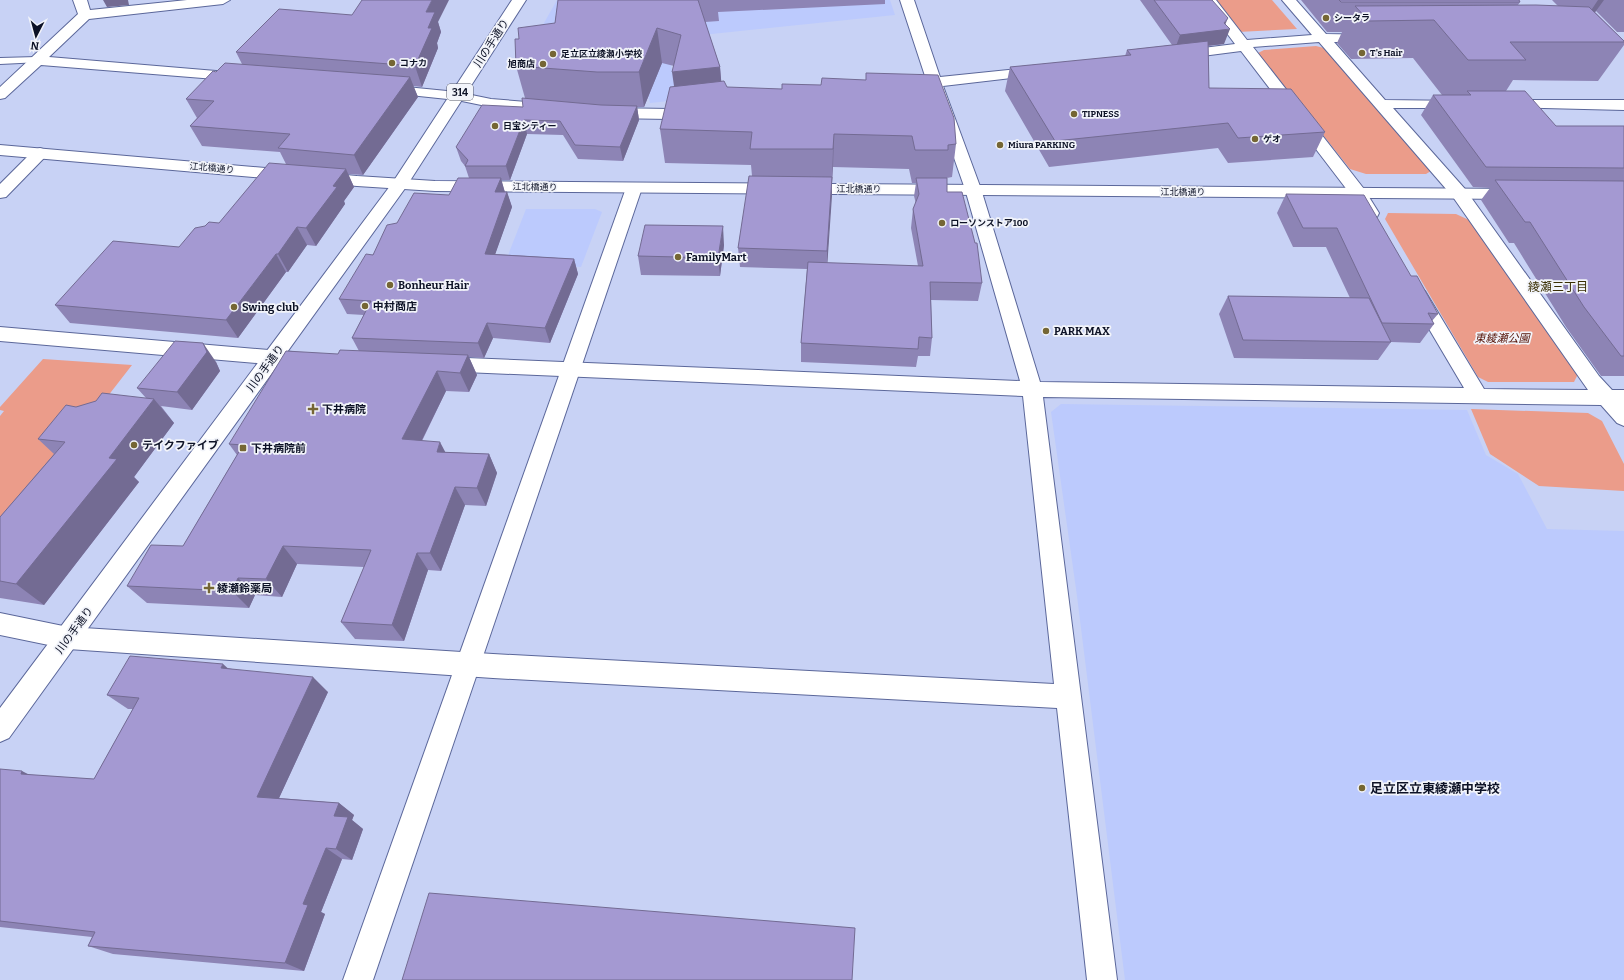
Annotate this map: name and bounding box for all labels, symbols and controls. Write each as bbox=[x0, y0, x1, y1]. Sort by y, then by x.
marker: シータラ bbox=[1321, 13, 1331, 23]
place label: シータラ bbox=[1334, 13, 1370, 23]
north arrow bbox=[16, 16, 56, 56]
street label: 川の手通り bbox=[471, 17, 512, 70]
text: N bbox=[30, 38, 40, 52]
marker: T's Hair bbox=[1357, 48, 1367, 58]
place label: T's Hair bbox=[1370, 48, 1403, 58]
marker: 足立区立綾瀬小学校 bbox=[548, 49, 558, 59]
place label: 足立区立綾瀬小学校 bbox=[561, 49, 643, 59]
marker: コナカ bbox=[387, 58, 397, 68]
place label: コナカ bbox=[400, 58, 427, 68]
place label: 旭商店 bbox=[507, 59, 535, 69]
marker: 旭商店 bbox=[538, 59, 548, 69]
road number: 314 bbox=[447, 84, 473, 100]
marker: TIPNESS bbox=[1069, 109, 1079, 119]
place label: TIPNESS bbox=[1082, 109, 1120, 119]
marker: 日宝シティー bbox=[490, 121, 500, 131]
place label: 日宝シティー bbox=[503, 121, 556, 131]
marker: ゲオ bbox=[1250, 134, 1260, 144]
place label: ゲオ bbox=[1263, 134, 1281, 144]
marker: Miura PARKING bbox=[995, 140, 1005, 150]
place label: Miura PARKING bbox=[1008, 140, 1076, 150]
street label: 江北橋通り bbox=[189, 161, 235, 175]
street label: 江北橋通り bbox=[512, 182, 558, 192]
street label: 江北橋通り bbox=[836, 184, 882, 194]
street label: 江北橋通り bbox=[1160, 187, 1206, 197]
marker: ローソンストア100 bbox=[937, 218, 947, 228]
place label: ローソンストア100 bbox=[950, 218, 1028, 228]
place label: FamilyMart bbox=[686, 251, 747, 264]
marker: FamilyMart bbox=[673, 252, 683, 262]
place label: Bonheur Hair bbox=[398, 279, 470, 292]
marker: Bonheur Hair bbox=[385, 280, 395, 290]
district label: 綾瀬三丁目 bbox=[1528, 280, 1588, 294]
place label: 中村商店 bbox=[373, 300, 417, 313]
place label: Swing club bbox=[242, 301, 299, 314]
marker: 中村商店 bbox=[360, 301, 370, 311]
marker: Swing club bbox=[229, 302, 239, 312]
place label: PARK MAX bbox=[1054, 325, 1110, 338]
marker: PARK MAX bbox=[1041, 326, 1051, 336]
park label: 東綾瀬公園 bbox=[1475, 332, 1531, 345]
street label: 川の手通り bbox=[244, 342, 287, 394]
marker: 下井病院 bbox=[307, 403, 319, 415]
place label: 下井病院 bbox=[322, 403, 366, 416]
place label: テイクファイブ bbox=[142, 439, 219, 452]
marker: テイクファイブ bbox=[129, 440, 139, 450]
place label: 下井病院前 bbox=[251, 442, 306, 455]
marker: 下井病院前 bbox=[238, 443, 248, 453]
place label: 綾瀬鈴薬局 bbox=[217, 582, 272, 595]
marker: 綾瀬鈴薬局 bbox=[204, 583, 214, 593]
street label: 川の手通り bbox=[53, 604, 96, 656]
place label: 足立区立東綾瀬中学校 bbox=[1370, 781, 1500, 796]
marker: 足立区立東綾瀬中学校 bbox=[1357, 783, 1367, 793]

